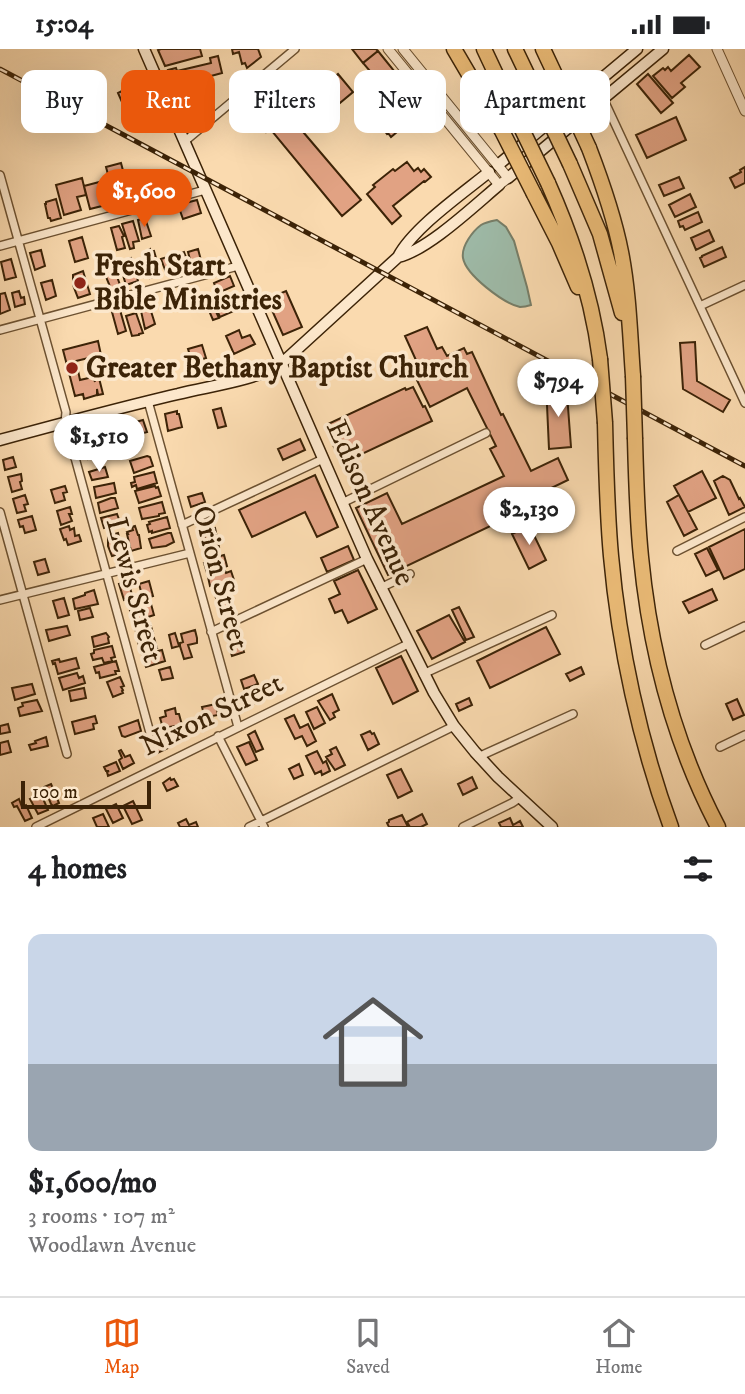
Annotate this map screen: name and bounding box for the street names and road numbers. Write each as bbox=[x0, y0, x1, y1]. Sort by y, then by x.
street label: Edison Avenue bbox=[317, 415, 423, 591]
street label: Orion Street bbox=[183, 502, 257, 654]
street label: Lewis Street bbox=[97, 514, 171, 666]
street label: Nixon Street bbox=[135, 665, 289, 765]

